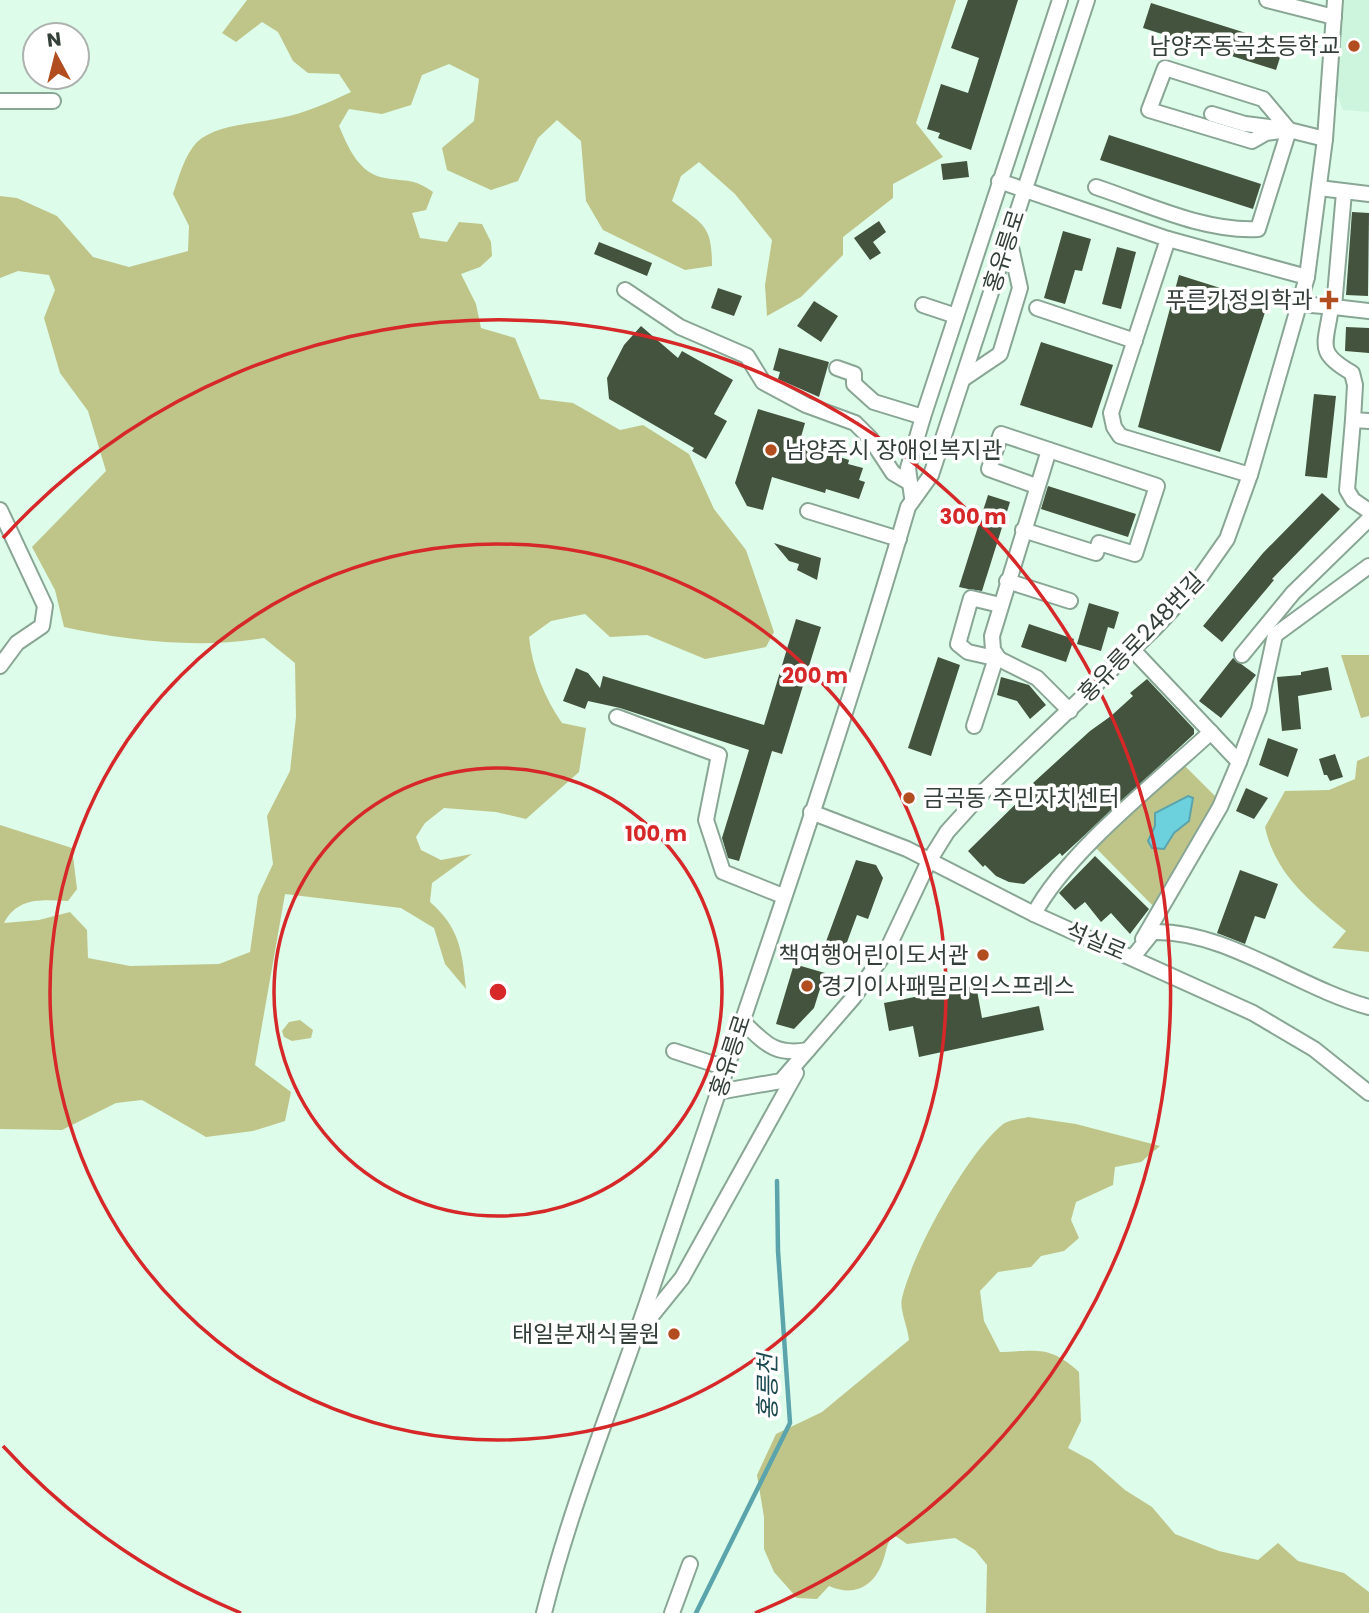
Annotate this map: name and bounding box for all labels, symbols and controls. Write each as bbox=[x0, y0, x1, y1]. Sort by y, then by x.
north arrow bbox=[21, 21, 91, 91]
text: N bbox=[45, 25, 63, 54]
place label: 남양주동곡초등학교 bbox=[1150, 30, 1340, 62]
marker: 남양주동곡초등학교 bbox=[1346, 38, 1362, 54]
street label: 홍유릉로 bbox=[976, 206, 1032, 296]
place label: 푸른가정의학과 bbox=[1165, 284, 1313, 316]
marker: 푸른가정의학과 bbox=[1319, 290, 1339, 310]
place label: 남양주시 장애인복지관 bbox=[785, 434, 1003, 466]
marker: 남양주시 장애인복지관 bbox=[763, 442, 779, 458]
text: 300 m bbox=[940, 502, 1006, 531]
street label: 홍유릉로248번길 bbox=[1071, 565, 1211, 709]
text: 200 m bbox=[782, 661, 848, 690]
place label: 금곡동 주민자치센터 bbox=[923, 782, 1120, 814]
marker: 금곡동 주민자치센터 bbox=[901, 790, 917, 806]
text: 100 m bbox=[625, 819, 687, 848]
street label: 석실로 bbox=[1061, 914, 1131, 968]
place label: 책여행어린이도서관 bbox=[779, 939, 969, 971]
marker: 책여행어린이도서관 bbox=[975, 947, 991, 963]
place label: 경기이사패밀리익스프레스 bbox=[821, 970, 1075, 1002]
marker: 경기이사패밀리익스프레스 bbox=[799, 978, 815, 994]
centre of rings bbox=[486, 980, 510, 1004]
street label: 홍유릉로 bbox=[702, 1011, 758, 1101]
place label: 태일분재식물원 bbox=[512, 1318, 660, 1350]
marker: 태일분재식물원 bbox=[666, 1326, 682, 1342]
water label: 홍릉천 bbox=[751, 1351, 784, 1420]

